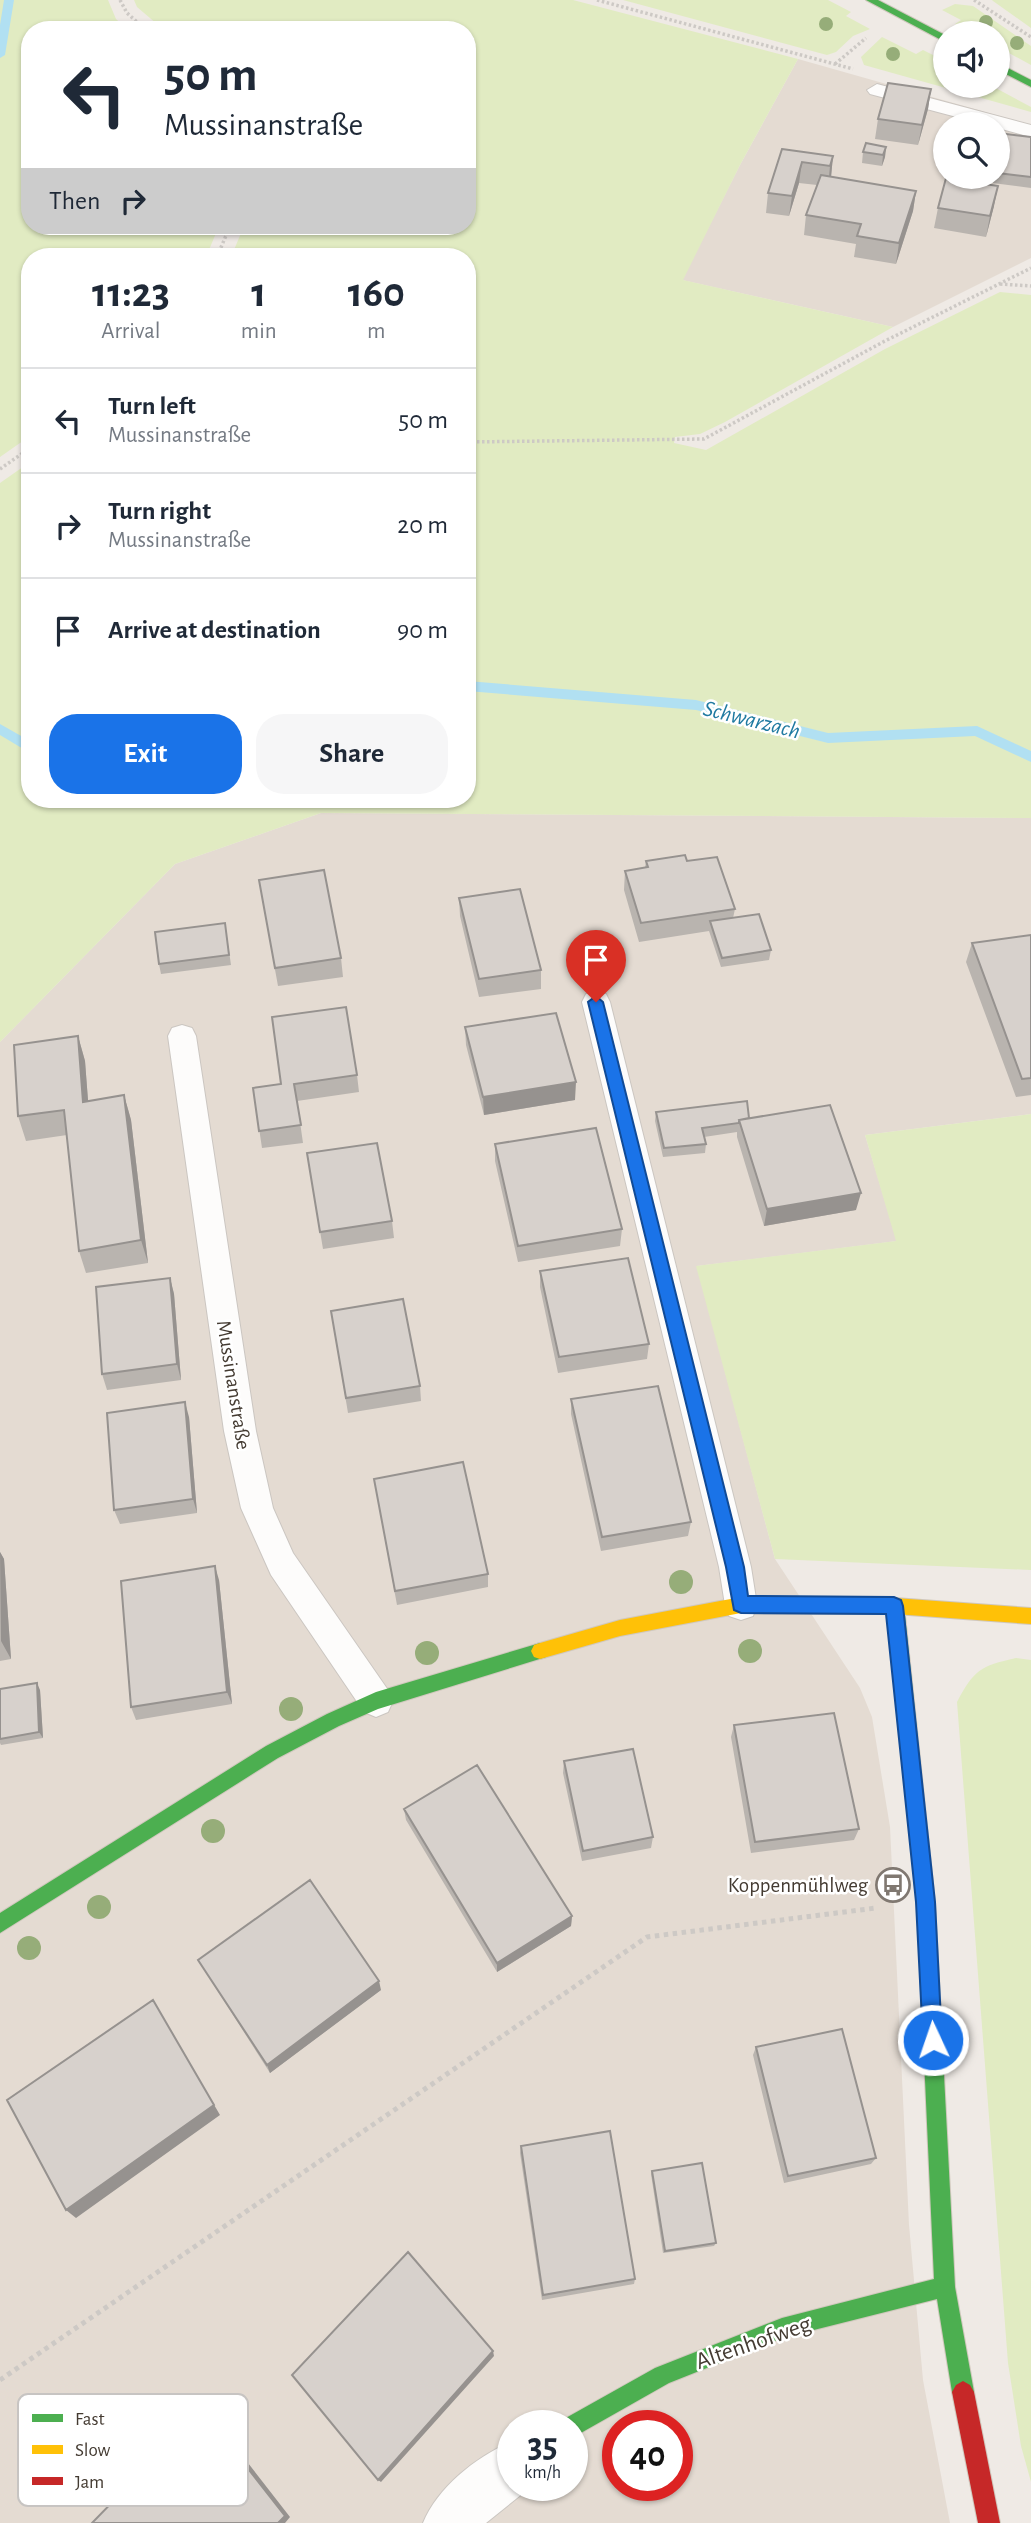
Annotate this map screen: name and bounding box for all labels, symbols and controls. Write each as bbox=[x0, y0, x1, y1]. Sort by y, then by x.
map controls bbox=[933, 21, 1010, 189]
button: sound bbox=[933, 21, 1010, 98]
icon: left bbox=[49, 49, 140, 140]
text: 50 m bbox=[164, 51, 258, 100]
text: Mussinanstraße bbox=[164, 109, 363, 141]
button: search bbox=[933, 112, 1010, 189]
icon: right bbox=[114, 182, 152, 220]
text: Then bbox=[49, 188, 100, 214]
text: 11:23 bbox=[92, 272, 170, 314]
text: 1 bbox=[251, 272, 266, 314]
text: 160 bbox=[348, 272, 405, 314]
text: Arrival bbox=[101, 320, 160, 343]
text: min bbox=[241, 320, 277, 343]
text: m bbox=[367, 320, 385, 343]
text: Turn left bbox=[108, 393, 196, 419]
icon: left bbox=[49, 402, 87, 440]
text: 50 m bbox=[398, 407, 448, 433]
text: Mussinanstraße bbox=[108, 424, 251, 447]
text: Turn right bbox=[108, 498, 211, 524]
icon: right bbox=[49, 507, 87, 545]
text: 20 m bbox=[397, 512, 448, 538]
text: Mussinanstraße bbox=[108, 529, 251, 552]
icon: arrive bbox=[49, 612, 87, 650]
text: Arrive at destination bbox=[108, 617, 321, 643]
text: 90 m bbox=[397, 617, 448, 643]
water label: Schwarzach bbox=[701, 697, 802, 744]
button: Exit bbox=[49, 714, 242, 794]
button: Share bbox=[256, 714, 448, 794]
pin bbox=[566, 930, 626, 1002]
icon: arrive bbox=[577, 941, 615, 979]
street label: Mussinanstraße bbox=[213, 1319, 254, 1451]
bus stop icon: Koppenmühlweg bbox=[874, 1866, 912, 1904]
place label: Koppenmühlweg bbox=[728, 1875, 869, 1896]
position arrow bbox=[896, 2003, 970, 2077]
street label: Altenhofweg bbox=[693, 2312, 814, 2374]
legend bbox=[18, 2394, 248, 2506]
text: Fast bbox=[75, 2410, 105, 2429]
speed limit sign: 40 bbox=[602, 2410, 693, 2501]
text: 35 bbox=[527, 2429, 558, 2464]
text: Slow bbox=[75, 2441, 111, 2460]
text: km/h bbox=[524, 2464, 561, 2482]
text: Jam bbox=[75, 2473, 104, 2492]

